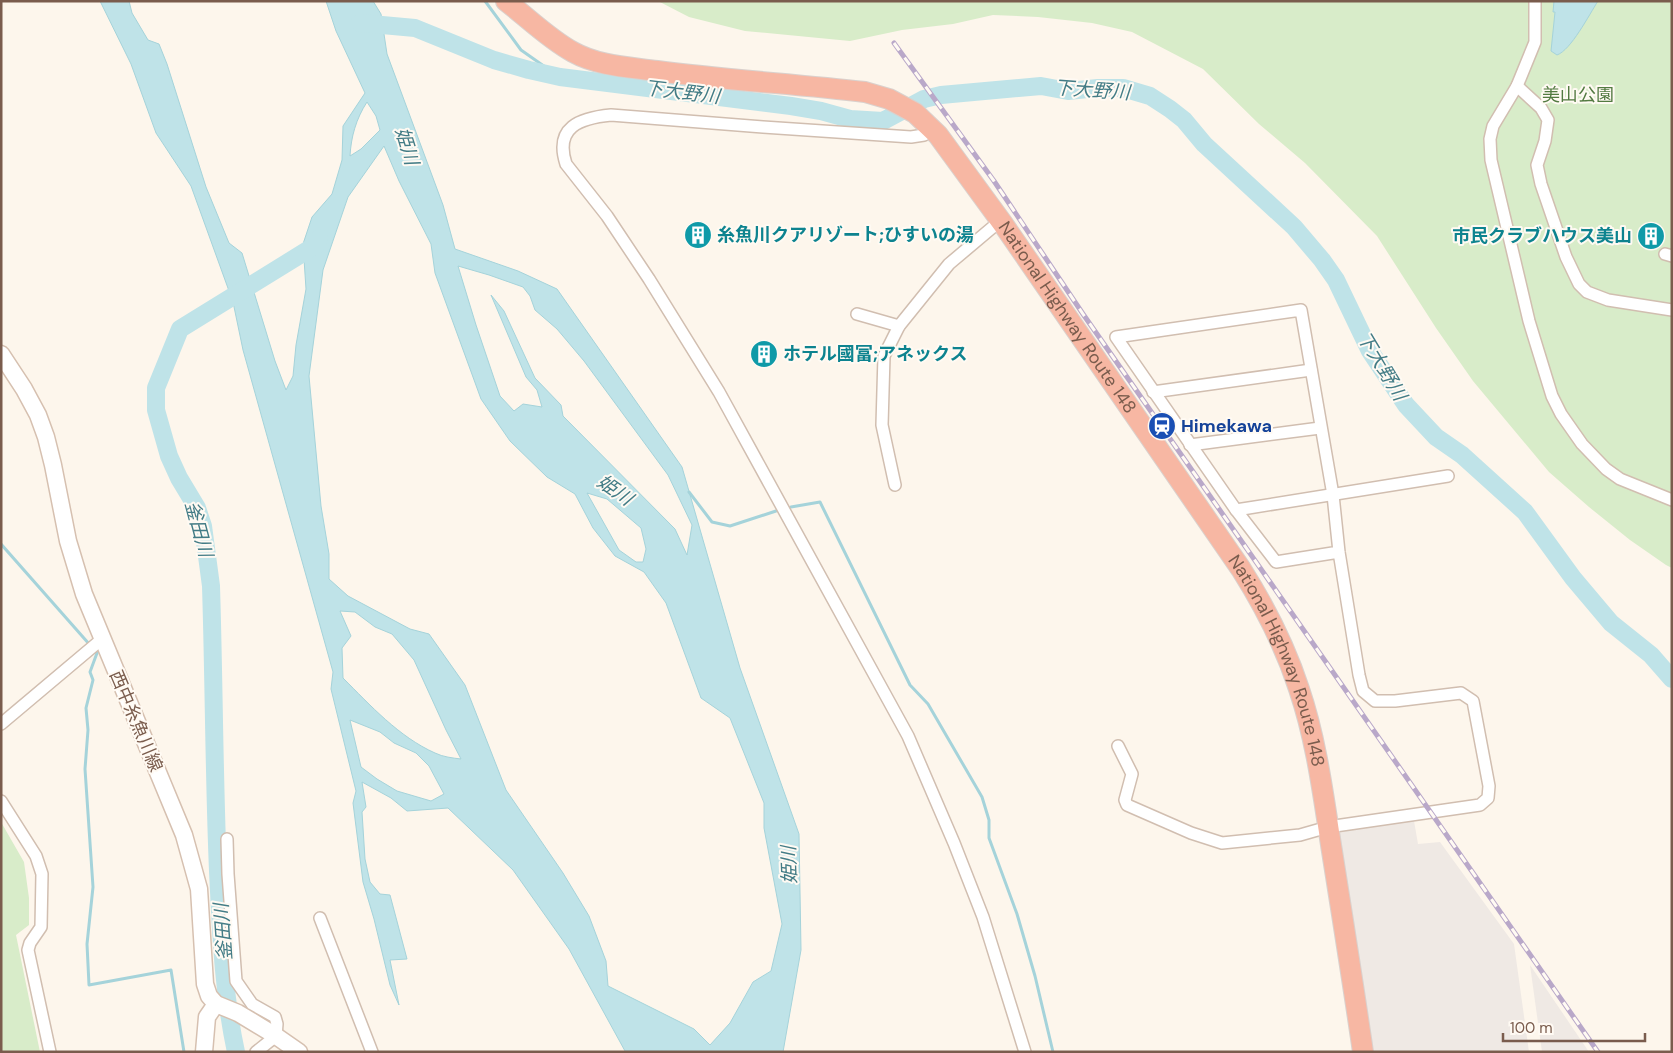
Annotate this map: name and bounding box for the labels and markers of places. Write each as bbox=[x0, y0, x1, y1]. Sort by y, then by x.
building icon: 糸魚川クアリゾート;ひすいの湯 bbox=[683, 220, 713, 250]
building icon: 市民クラブハウス美山 bbox=[1636, 221, 1666, 251]
place label: 糸魚川クアリゾート;ひすいの湯 bbox=[717, 223, 974, 247]
place label: 市民クラブハウス美山 bbox=[1452, 224, 1632, 248]
building icon: ホテル國富;アネックス bbox=[749, 339, 779, 369]
place label: ホテル國富;アネックス bbox=[783, 342, 967, 366]
station icon: Himekawa bbox=[1147, 411, 1177, 441]
place label: Himekawa bbox=[1181, 414, 1272, 438]

